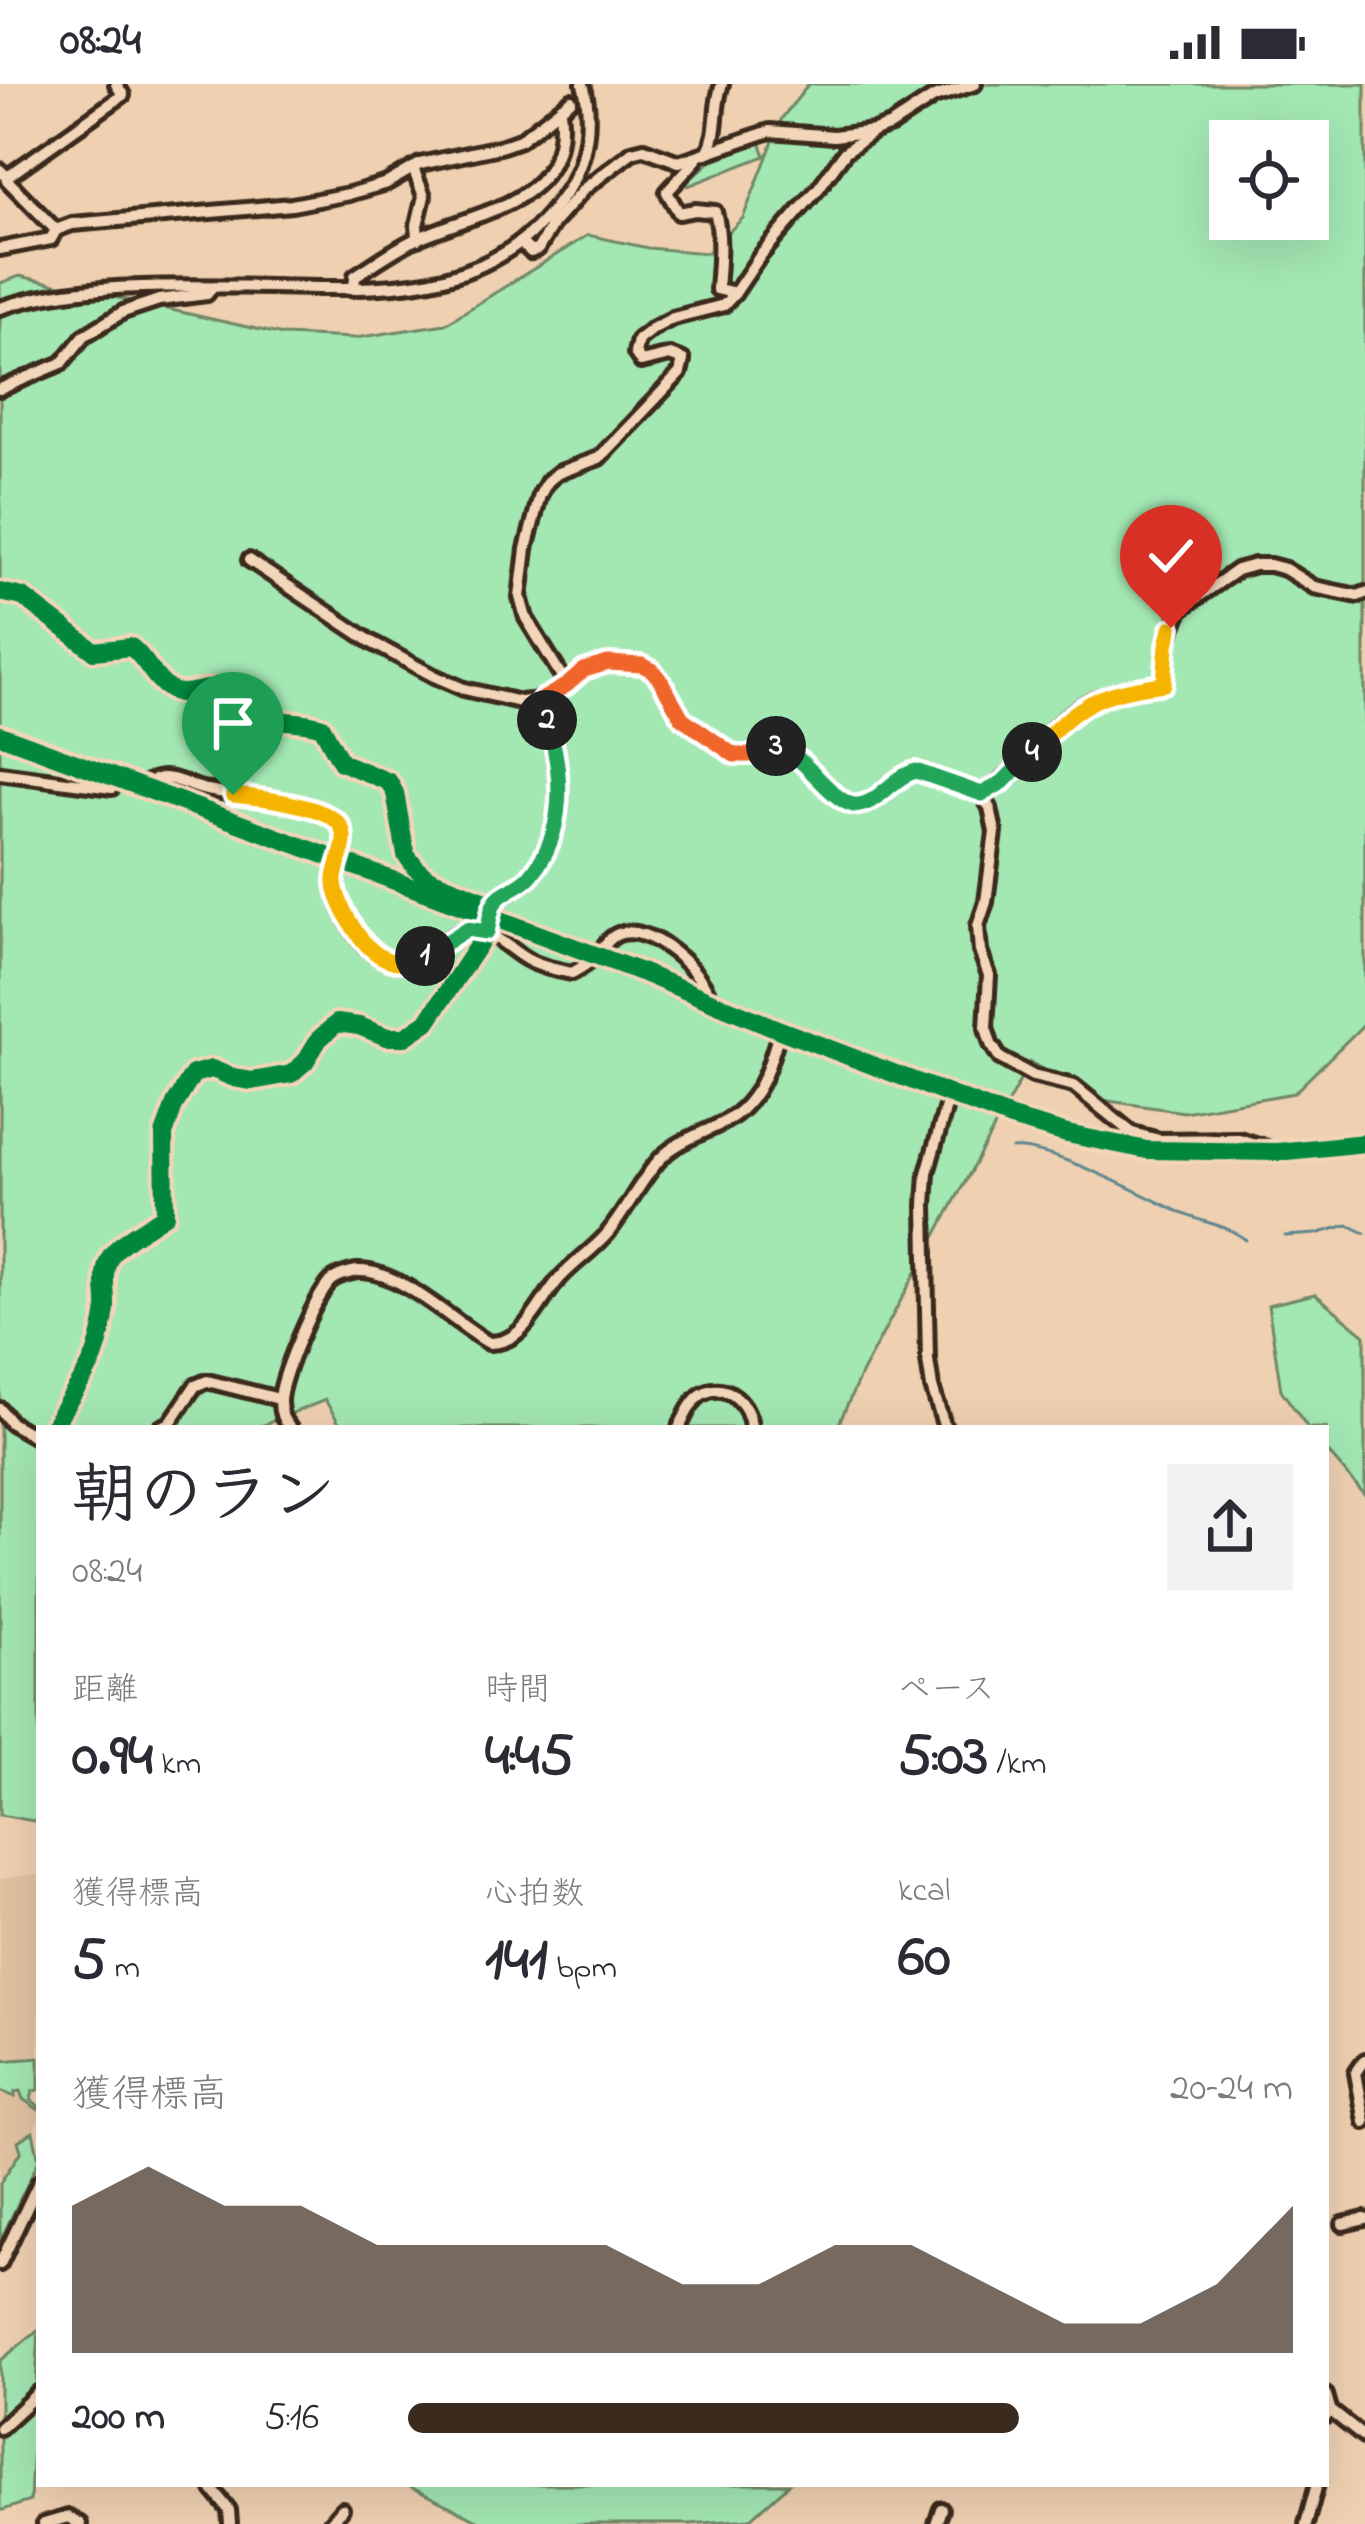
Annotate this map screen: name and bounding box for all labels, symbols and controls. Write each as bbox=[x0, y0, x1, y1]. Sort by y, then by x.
text: 08:24 bbox=[60, 9, 141, 75]
map controls bbox=[1209, 120, 1329, 240]
button: locate bbox=[1209, 120, 1329, 240]
pin bbox=[1120, 505, 1222, 628]
icon: check bbox=[1138, 523, 1204, 589]
pin bbox=[182, 672, 284, 795]
icon: arrive bbox=[200, 690, 266, 756]
pin: 2 bbox=[517, 690, 577, 750]
text: 2 bbox=[539, 696, 555, 744]
pin: 3 bbox=[746, 716, 806, 776]
text: 3 bbox=[769, 722, 783, 770]
pin: 4 bbox=[1002, 722, 1062, 782]
text: 4 bbox=[1025, 728, 1039, 776]
pin: 1 bbox=[395, 926, 455, 986]
text: 1 bbox=[420, 932, 430, 980]
text: 朝のラン bbox=[72, 1451, 336, 1547]
button: share bbox=[1167, 1464, 1293, 1590]
text: 08:24 bbox=[72, 1544, 142, 1601]
text: 距離 bbox=[72, 1667, 138, 1715]
text: 時間 bbox=[485, 1667, 551, 1715]
text: ペース bbox=[898, 1667, 995, 1715]
text: 0.94 bbox=[72, 1715, 153, 1802]
text: 4:45 bbox=[485, 1715, 574, 1802]
text: 5:03 bbox=[898, 1715, 988, 1802]
text: km bbox=[153, 1741, 201, 1789]
text: /km bbox=[988, 1741, 1047, 1789]
text: kcal bbox=[898, 1868, 950, 1916]
text: 獲得標高 bbox=[72, 1871, 204, 1919]
text: 心拍数 bbox=[485, 1871, 584, 1919]
text: 60 bbox=[898, 1916, 950, 2003]
text: 5 bbox=[72, 1919, 106, 2006]
text: 141 bbox=[485, 1919, 548, 2006]
text: m bbox=[106, 1945, 140, 1993]
text: bpm bbox=[548, 1945, 617, 1993]
text: 20–24 m bbox=[1170, 2061, 1293, 2118]
text: 獲得標高 bbox=[72, 2068, 228, 2125]
text: 200 m bbox=[72, 2390, 165, 2447]
text: 5:16 bbox=[264, 2390, 319, 2447]

